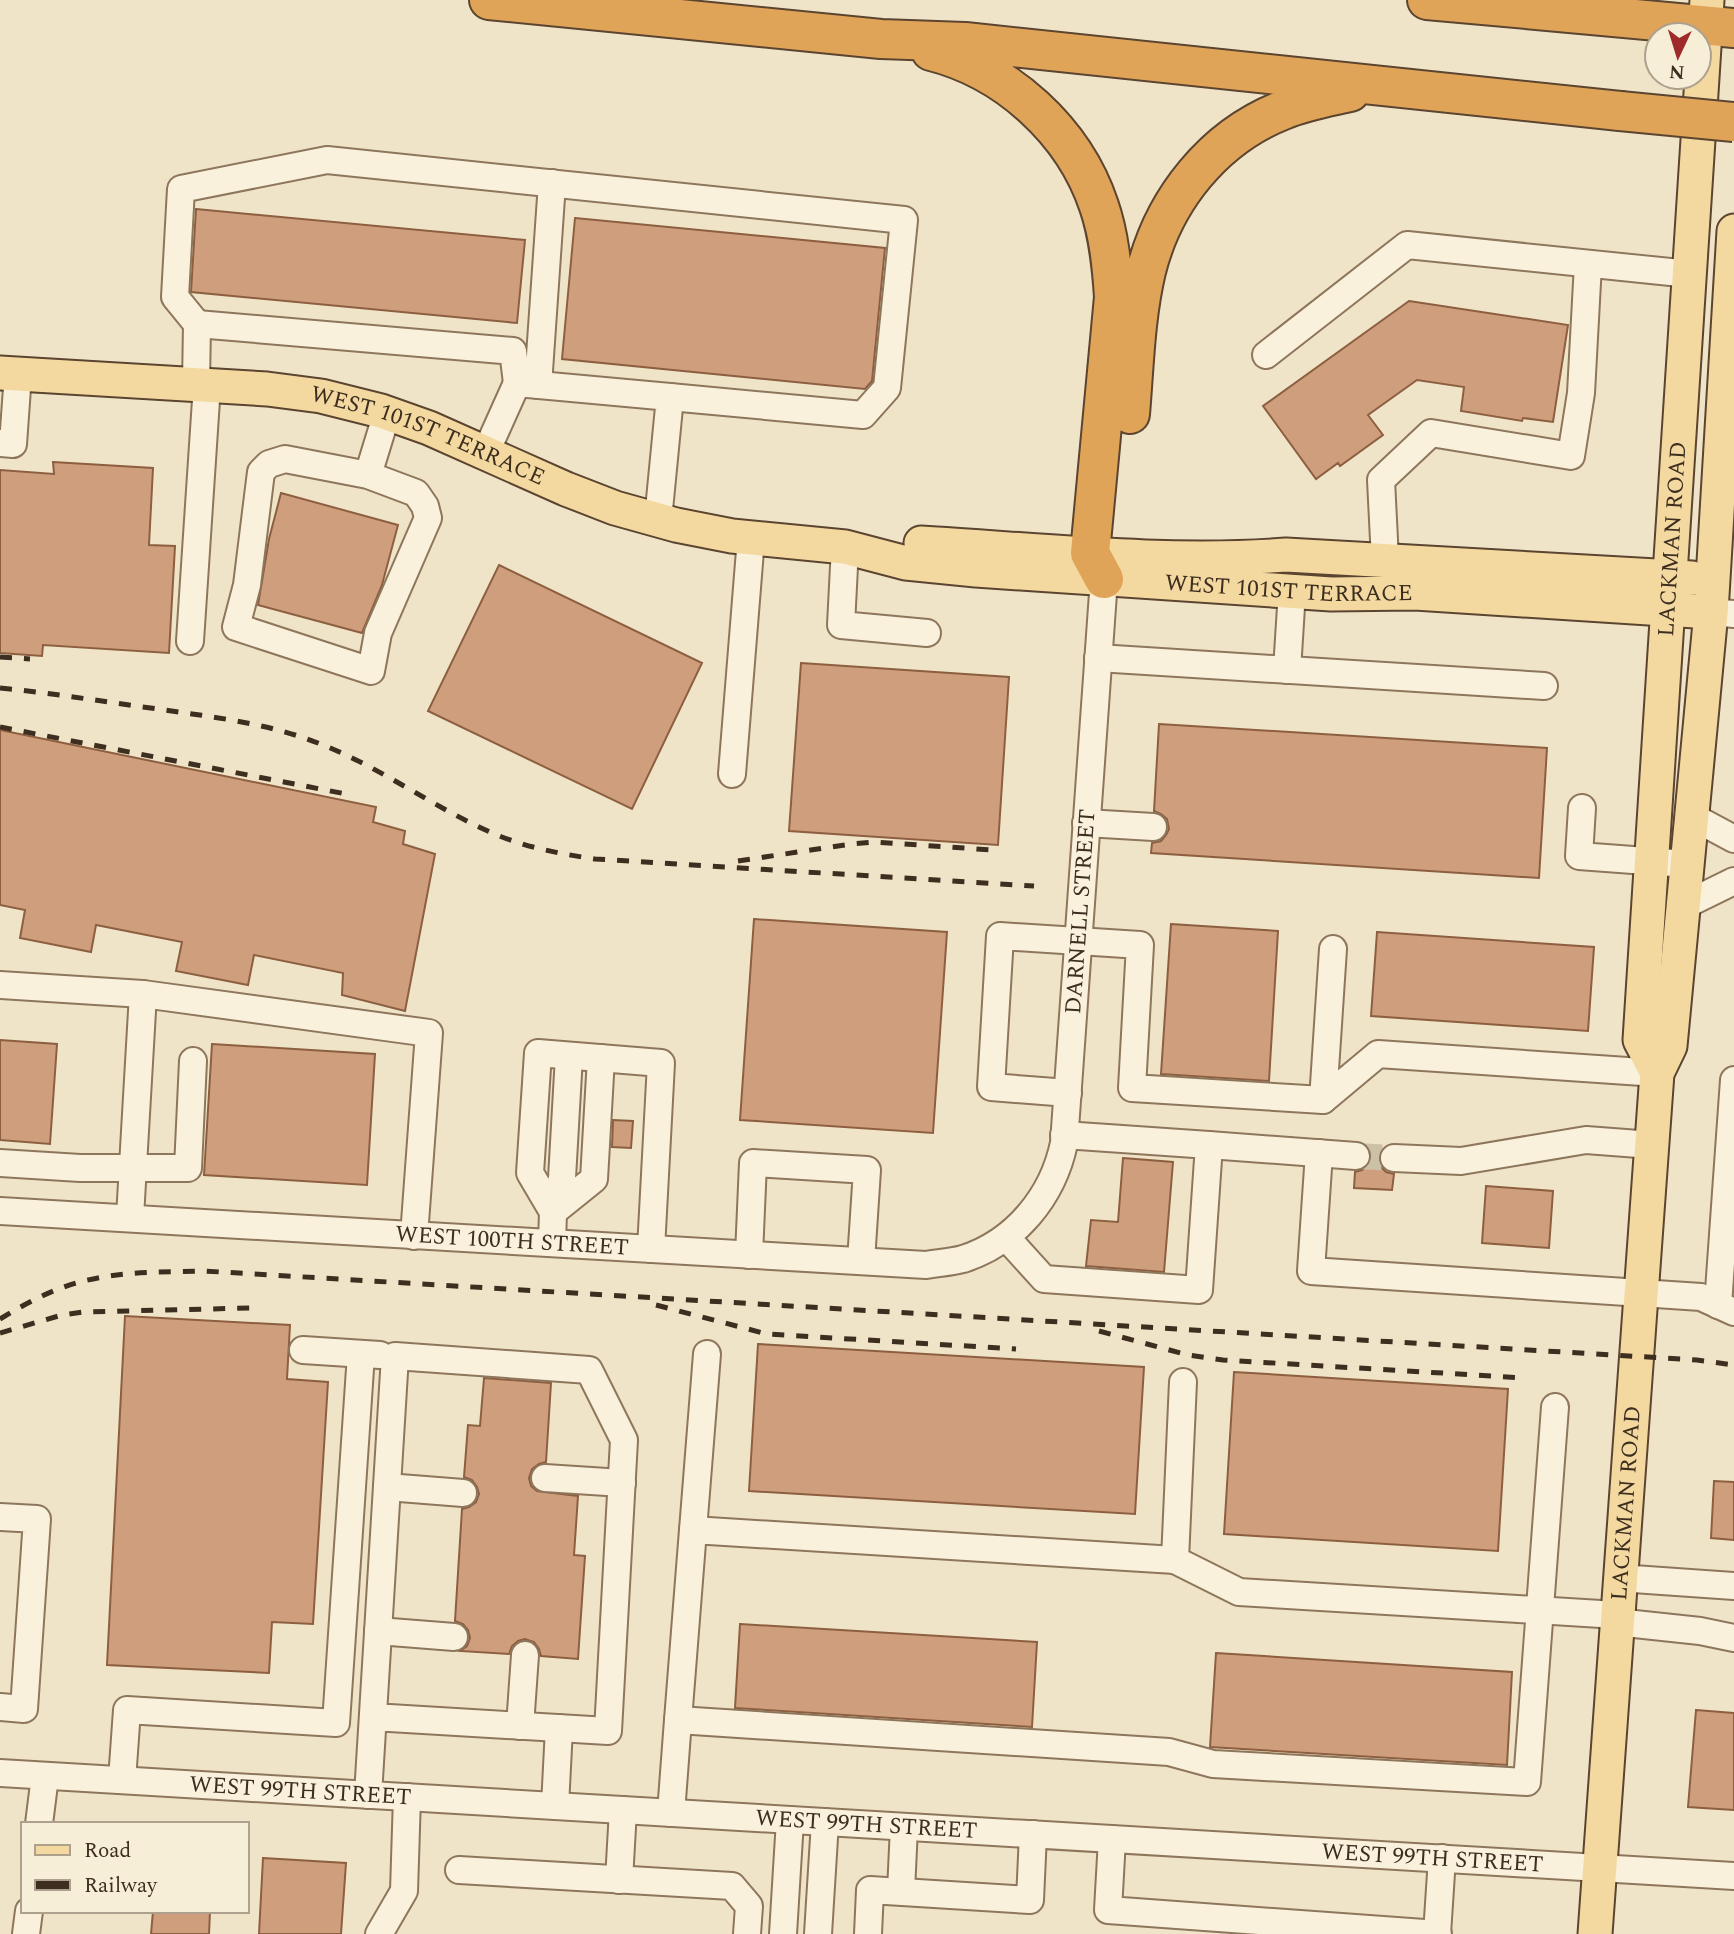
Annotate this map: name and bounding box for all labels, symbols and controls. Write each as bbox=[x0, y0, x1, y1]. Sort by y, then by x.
north arrow bbox=[1643, 21, 1713, 91]
text: N bbox=[1668, 56, 1686, 86]
street label: WEST 101ST TERRACE bbox=[307, 377, 551, 495]
street label: LACKMAN ROAD bbox=[1649, 440, 1696, 638]
street label: WEST 101ST TERRACE bbox=[1164, 565, 1413, 612]
street label: DARNELL STREET bbox=[1056, 808, 1105, 1016]
street label: WEST 100TH STREET bbox=[394, 1217, 630, 1265]
street label: LACKMAN ROAD bbox=[1602, 1404, 1651, 1602]
street label: WEST 99TH STREET bbox=[188, 1767, 413, 1815]
street label: WEST 99TH STREET bbox=[754, 1800, 979, 1849]
legend bbox=[21, 1822, 248, 1913]
street label: WEST 99TH STREET bbox=[1320, 1834, 1545, 1882]
text: Road bbox=[84, 1835, 131, 1867]
text: Railway bbox=[84, 1870, 158, 1902]

